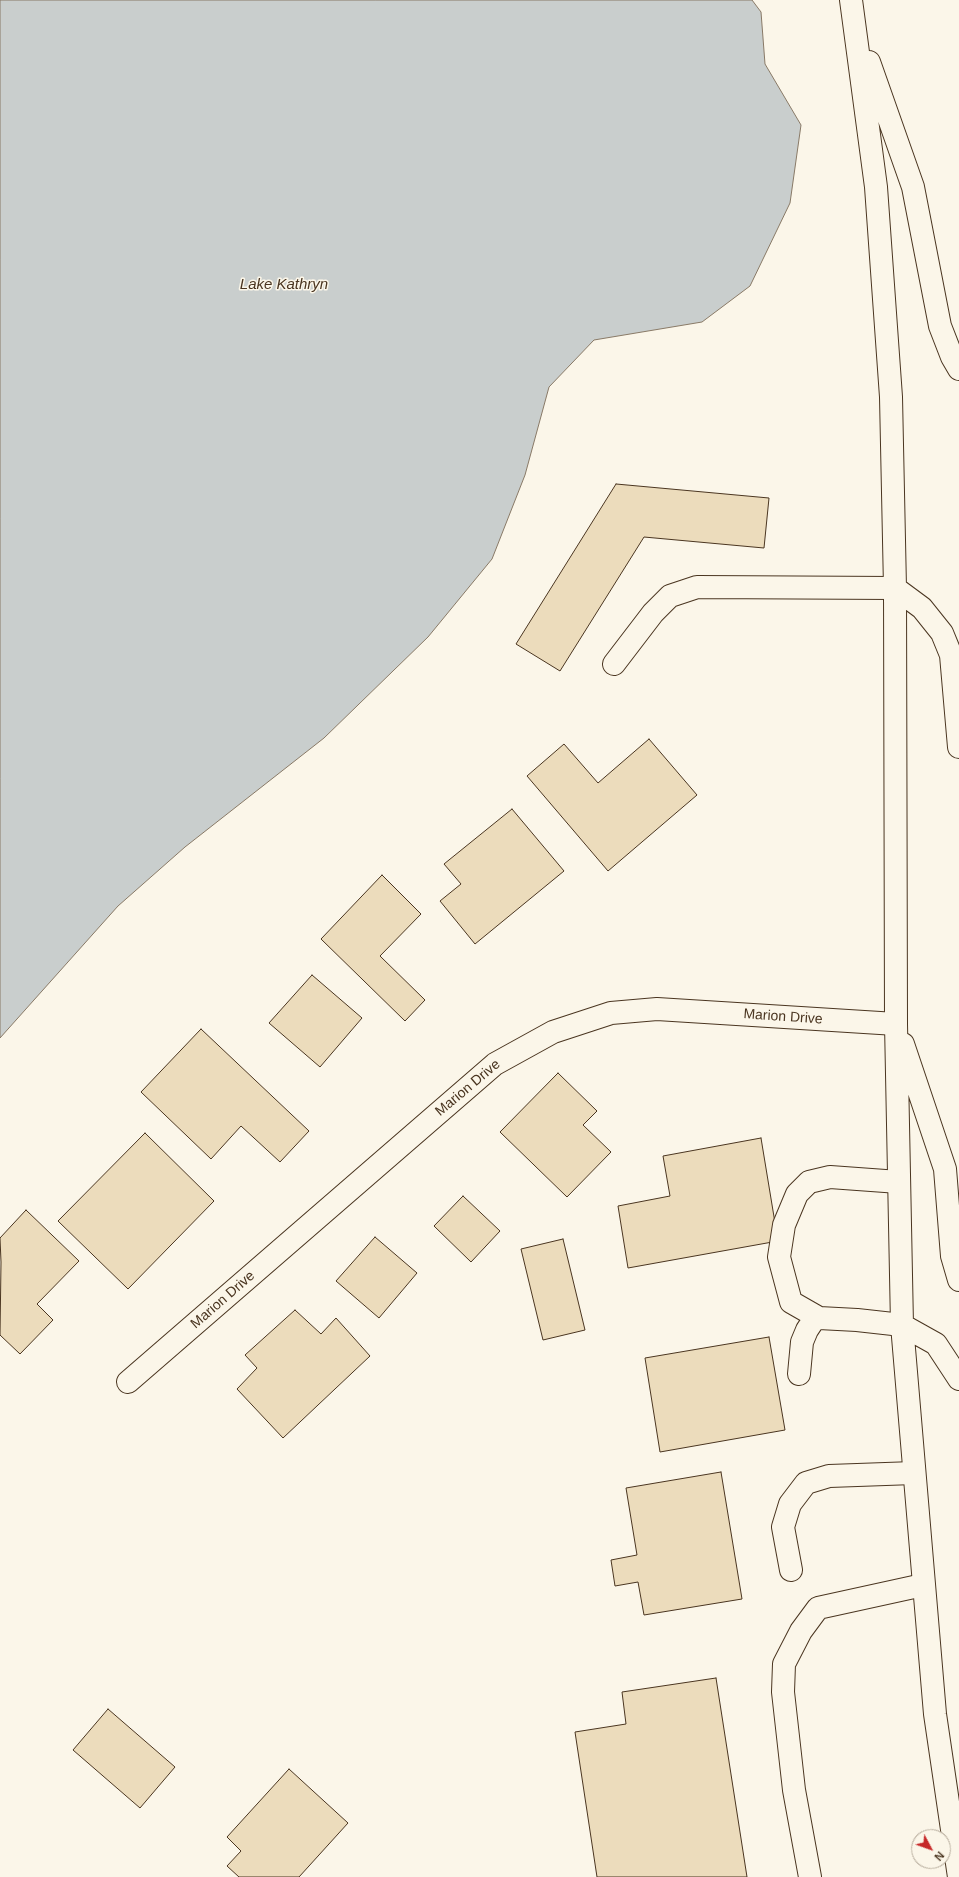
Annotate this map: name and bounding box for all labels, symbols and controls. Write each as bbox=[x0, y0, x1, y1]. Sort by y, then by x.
water label: Lake Kathryn bbox=[240, 276, 328, 294]
street label: Marion Drive bbox=[743, 1006, 823, 1028]
street label: Marion Drive bbox=[432, 1056, 504, 1120]
street label: Marion Drive bbox=[188, 1268, 258, 1332]
north arrow bbox=[911, 1829, 951, 1869]
text: N bbox=[932, 1849, 946, 1863]

